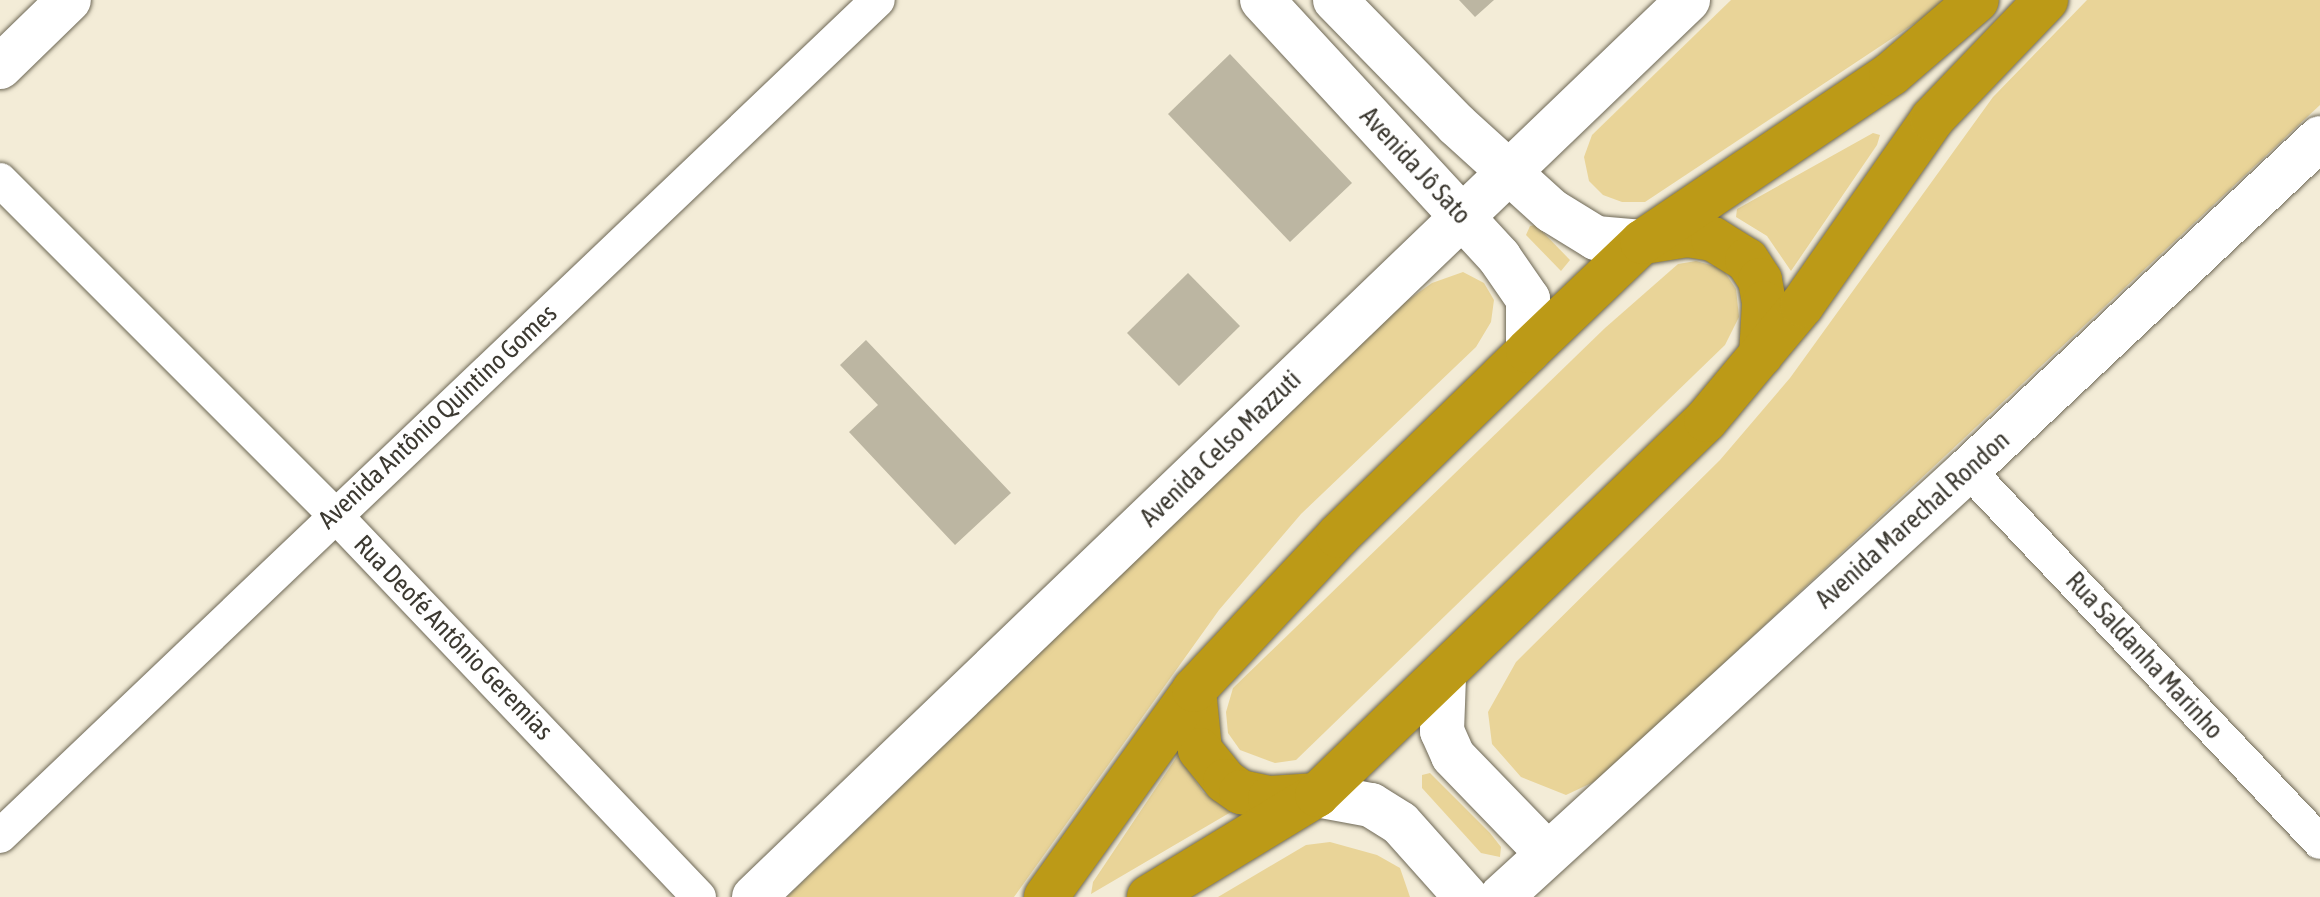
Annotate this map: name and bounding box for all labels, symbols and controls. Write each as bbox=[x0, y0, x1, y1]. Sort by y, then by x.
street label: Avenida Jô Sato bbox=[1353, 101, 1477, 231]
street label: Avenida Antônio Quintino Gomes bbox=[312, 298, 564, 536]
street label: Avenida Celso Mazzuti bbox=[1134, 364, 1308, 534]
street label: Avenida Marechal Rondon bbox=[1810, 425, 2016, 615]
street label: Rua Deofé Antônio Geremias bbox=[347, 529, 559, 747]
street label: Rua Saldanha Marinho bbox=[2059, 566, 2229, 746]

